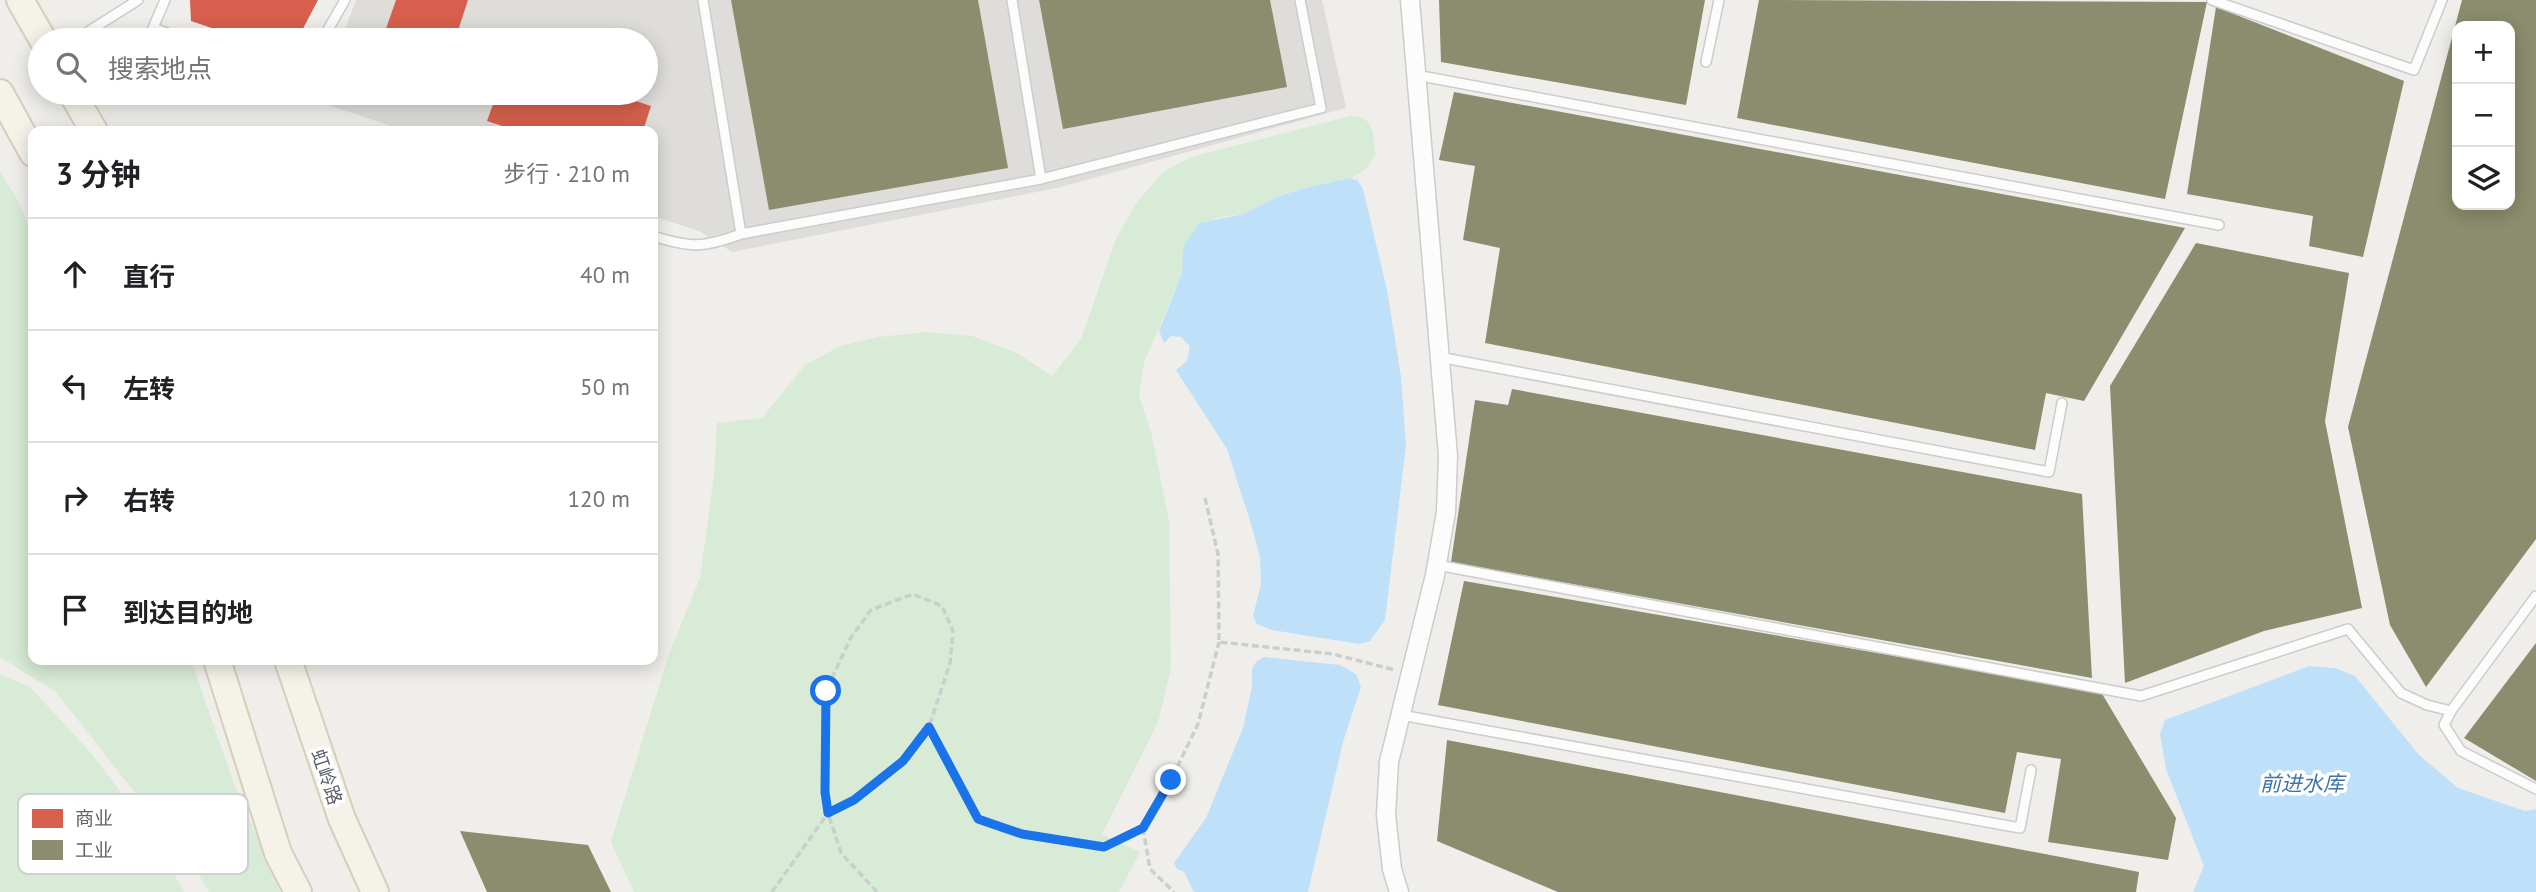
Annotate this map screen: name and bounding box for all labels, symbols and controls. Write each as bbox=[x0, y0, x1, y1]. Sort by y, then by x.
map controls bbox=[2452, 21, 2515, 210]
button: + bbox=[2452, 21, 2515, 84]
search box bbox=[28, 28, 658, 105]
icon: search bbox=[52, 48, 90, 86]
text: 搜索地点 bbox=[108, 52, 212, 85]
button: − bbox=[2452, 84, 2515, 147]
button: layers bbox=[2452, 147, 2515, 210]
text: 3 分钟 bbox=[56, 154, 141, 193]
text: 步行 · 210 m bbox=[503, 159, 630, 188]
icon: ahead bbox=[56, 255, 94, 293]
text: 直行 bbox=[123, 260, 175, 293]
text: 40 m bbox=[580, 260, 630, 289]
icon: left bbox=[56, 367, 94, 405]
text: 左转 bbox=[123, 372, 175, 405]
text: 50 m bbox=[580, 372, 630, 401]
icon: right bbox=[56, 479, 94, 517]
text: 右转 bbox=[123, 484, 175, 517]
text: 120 m bbox=[568, 484, 630, 513]
icon: arrive bbox=[56, 591, 94, 629]
text: 到达目的地 bbox=[123, 596, 253, 629]
route start bbox=[810, 675, 841, 706]
street label: 虹岭路 bbox=[306, 746, 348, 808]
route end bbox=[1155, 764, 1186, 795]
water label: 前进水库 bbox=[2260, 770, 2347, 797]
legend bbox=[18, 794, 248, 874]
text: 商业 bbox=[75, 806, 113, 830]
text: 工业 bbox=[75, 838, 113, 862]

